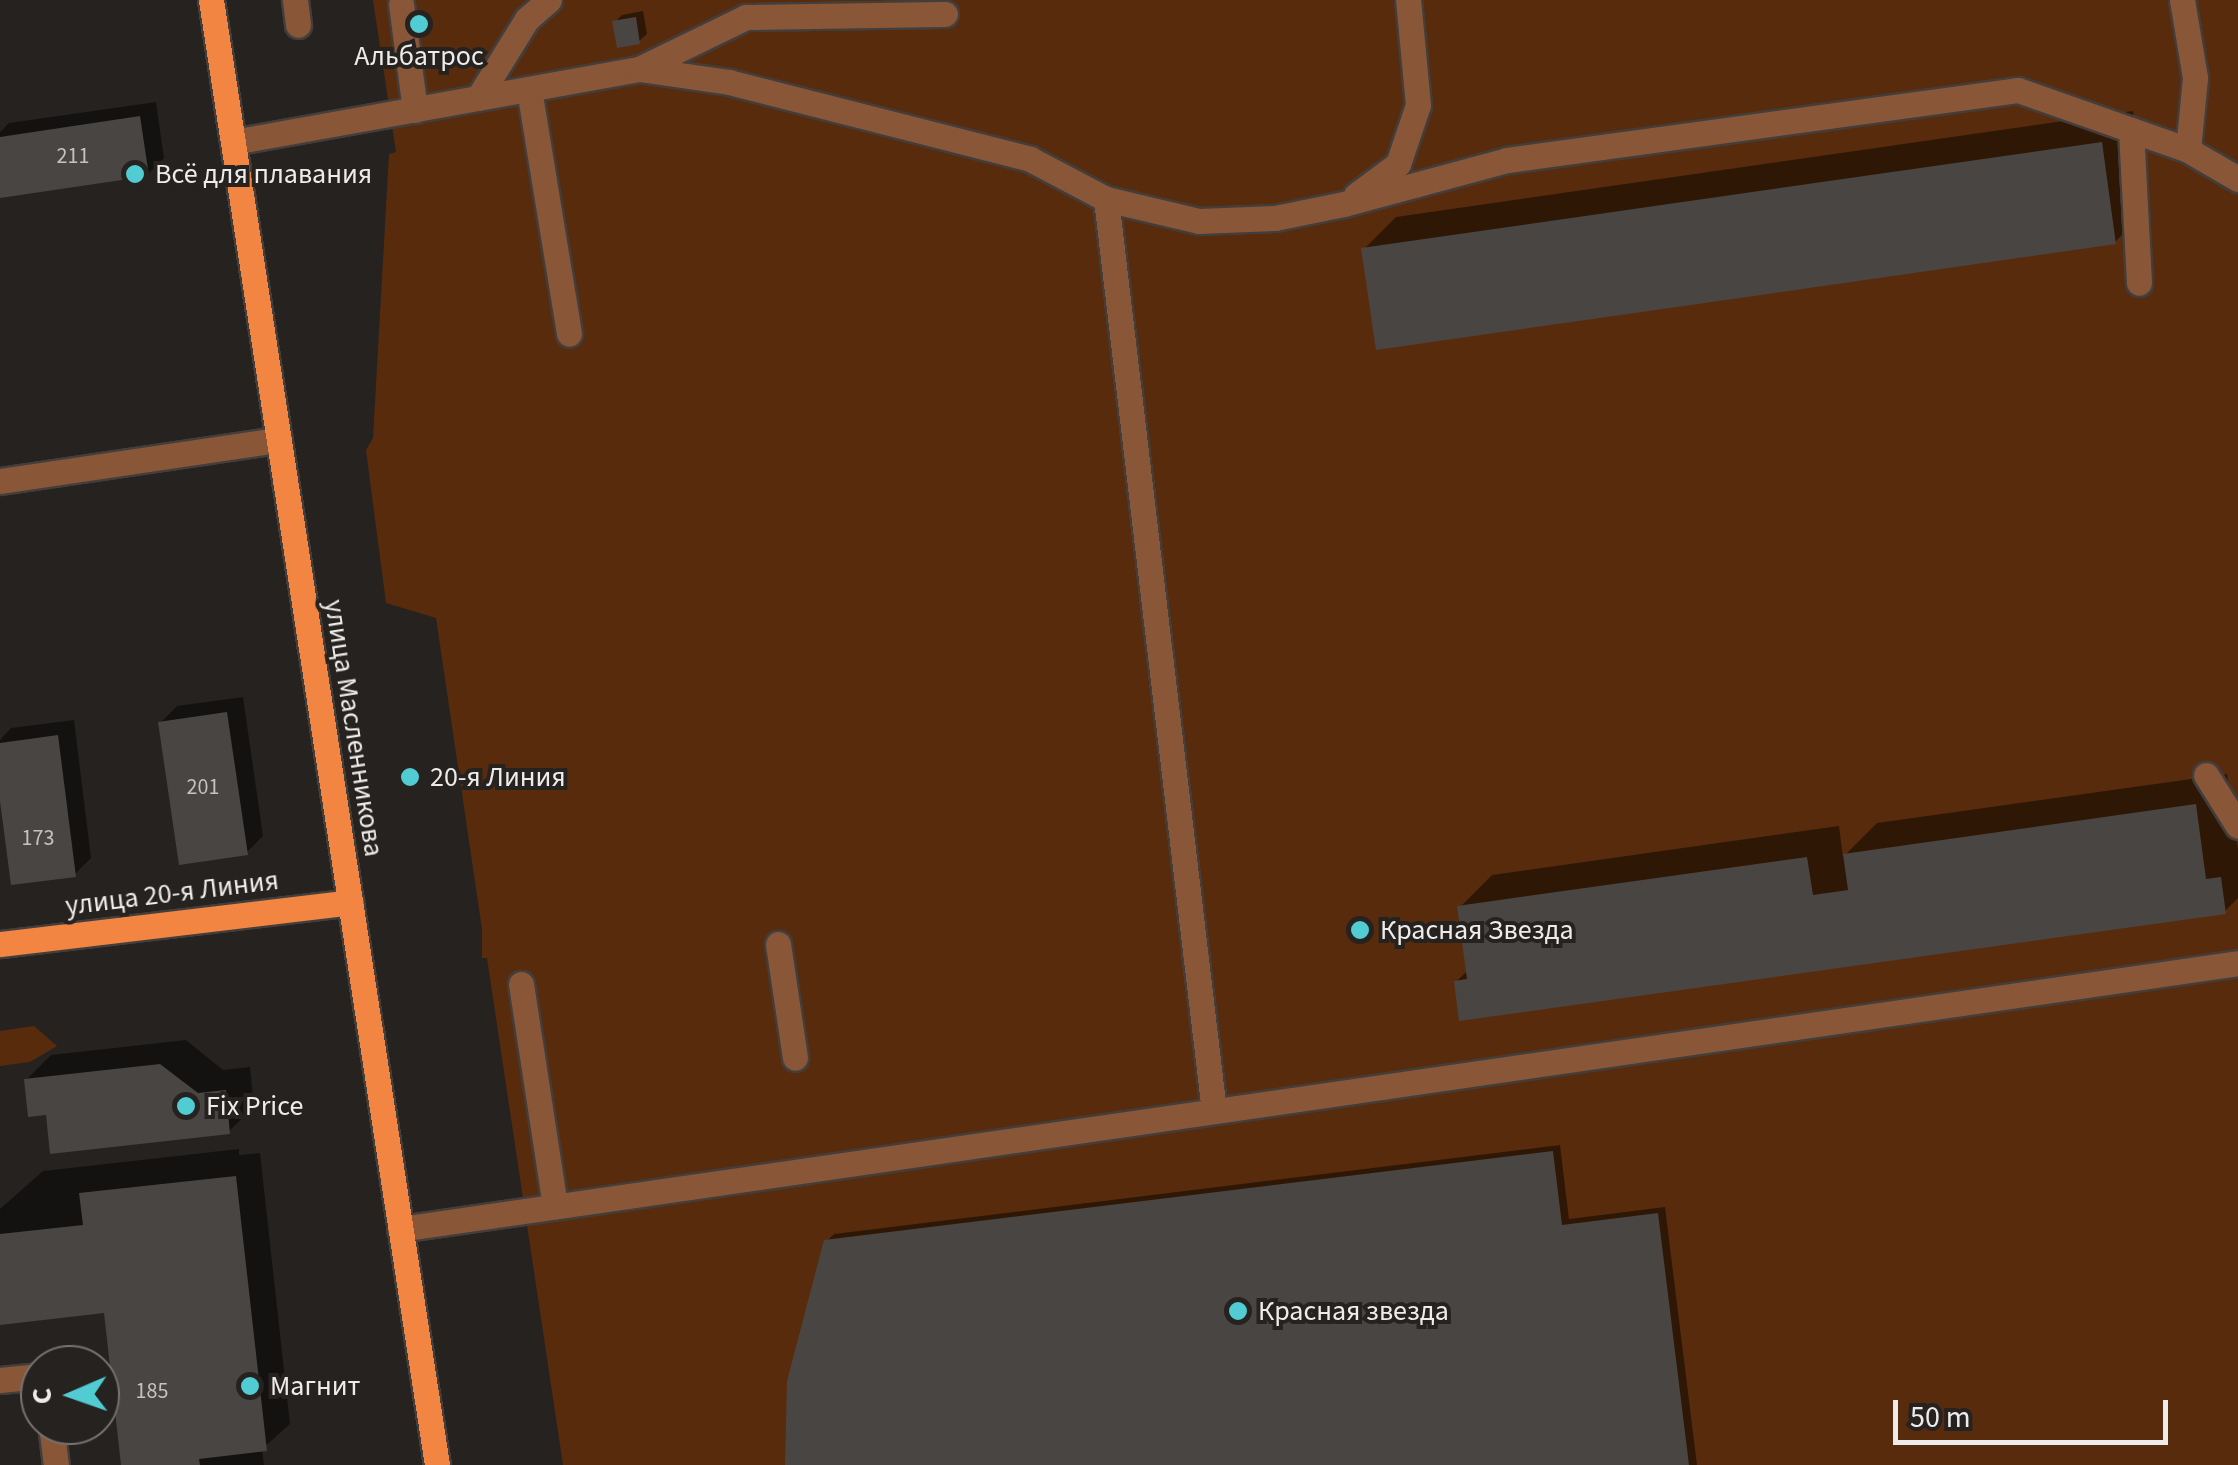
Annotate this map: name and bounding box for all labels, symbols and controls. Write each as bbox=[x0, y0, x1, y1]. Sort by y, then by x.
marker: Альбатрос bbox=[408, 13, 430, 35]
place label: Альбатрос bbox=[354, 39, 484, 73]
house number: 211 bbox=[57, 144, 89, 170]
place label: Всё для плавания bbox=[155, 157, 372, 191]
marker: Всё для плавания bbox=[124, 163, 146, 185]
street label: улица Масленникова bbox=[317, 597, 391, 859]
place label: 20-я Линия bbox=[430, 760, 566, 794]
marker: 20-я Линия bbox=[399, 766, 421, 788]
house number: 201 bbox=[187, 775, 219, 801]
house number: 173 bbox=[22, 826, 54, 852]
street label: улица 20-я Линия bbox=[63, 863, 281, 923]
place label: Красная Звезда bbox=[1380, 913, 1574, 947]
marker: Красная Звезда bbox=[1349, 919, 1371, 941]
place label: Fix Price bbox=[206, 1089, 303, 1123]
marker: Fix Price bbox=[175, 1095, 197, 1117]
place label: Красная звезда bbox=[1258, 1294, 1449, 1328]
marker: Красная звезда bbox=[1227, 1300, 1249, 1322]
north arrow bbox=[20, 1345, 120, 1445]
place label: Магнит bbox=[270, 1369, 360, 1403]
marker: Магнит bbox=[239, 1375, 261, 1397]
house number: 185 bbox=[136, 1379, 168, 1405]
scale bar bbox=[1898, 1380, 2173, 1442]
text: С bbox=[22, 1387, 62, 1405]
text: 50 m bbox=[1910, 1396, 1971, 1439]

